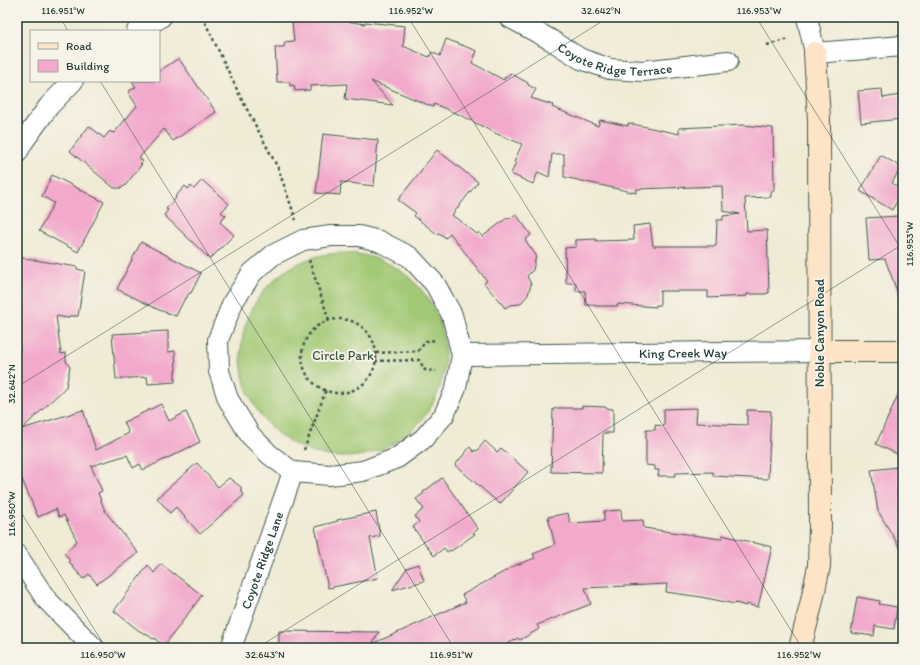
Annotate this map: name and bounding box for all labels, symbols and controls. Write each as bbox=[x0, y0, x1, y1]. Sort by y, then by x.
text: 116.951°W bbox=[41, 4, 85, 17]
text: 116.952°W bbox=[389, 4, 434, 17]
text: 32.642°N bbox=[581, 4, 621, 17]
text: 116.953°W bbox=[737, 4, 782, 17]
legend bbox=[30, 30, 160, 82]
text: Road bbox=[66, 39, 92, 53]
street label: Coyote Ridge Terrace bbox=[555, 39, 673, 79]
text: Building bbox=[66, 59, 110, 73]
text: 116.953°W bbox=[903, 221, 916, 266]
street label: Noble Canyon Road bbox=[812, 279, 827, 387]
street label: King Creek Way bbox=[639, 345, 727, 361]
park label: Circle Park bbox=[312, 348, 374, 363]
text: 32.642°N bbox=[5, 364, 18, 404]
text: 116.950°W bbox=[5, 491, 18, 537]
street label: Coyote Ridge Lane bbox=[238, 510, 286, 611]
text: 116.950°W bbox=[80, 648, 126, 661]
text: 32.643°N bbox=[245, 648, 285, 661]
text: 116.951°W bbox=[429, 648, 473, 661]
text: 116.952°W bbox=[777, 648, 822, 661]

